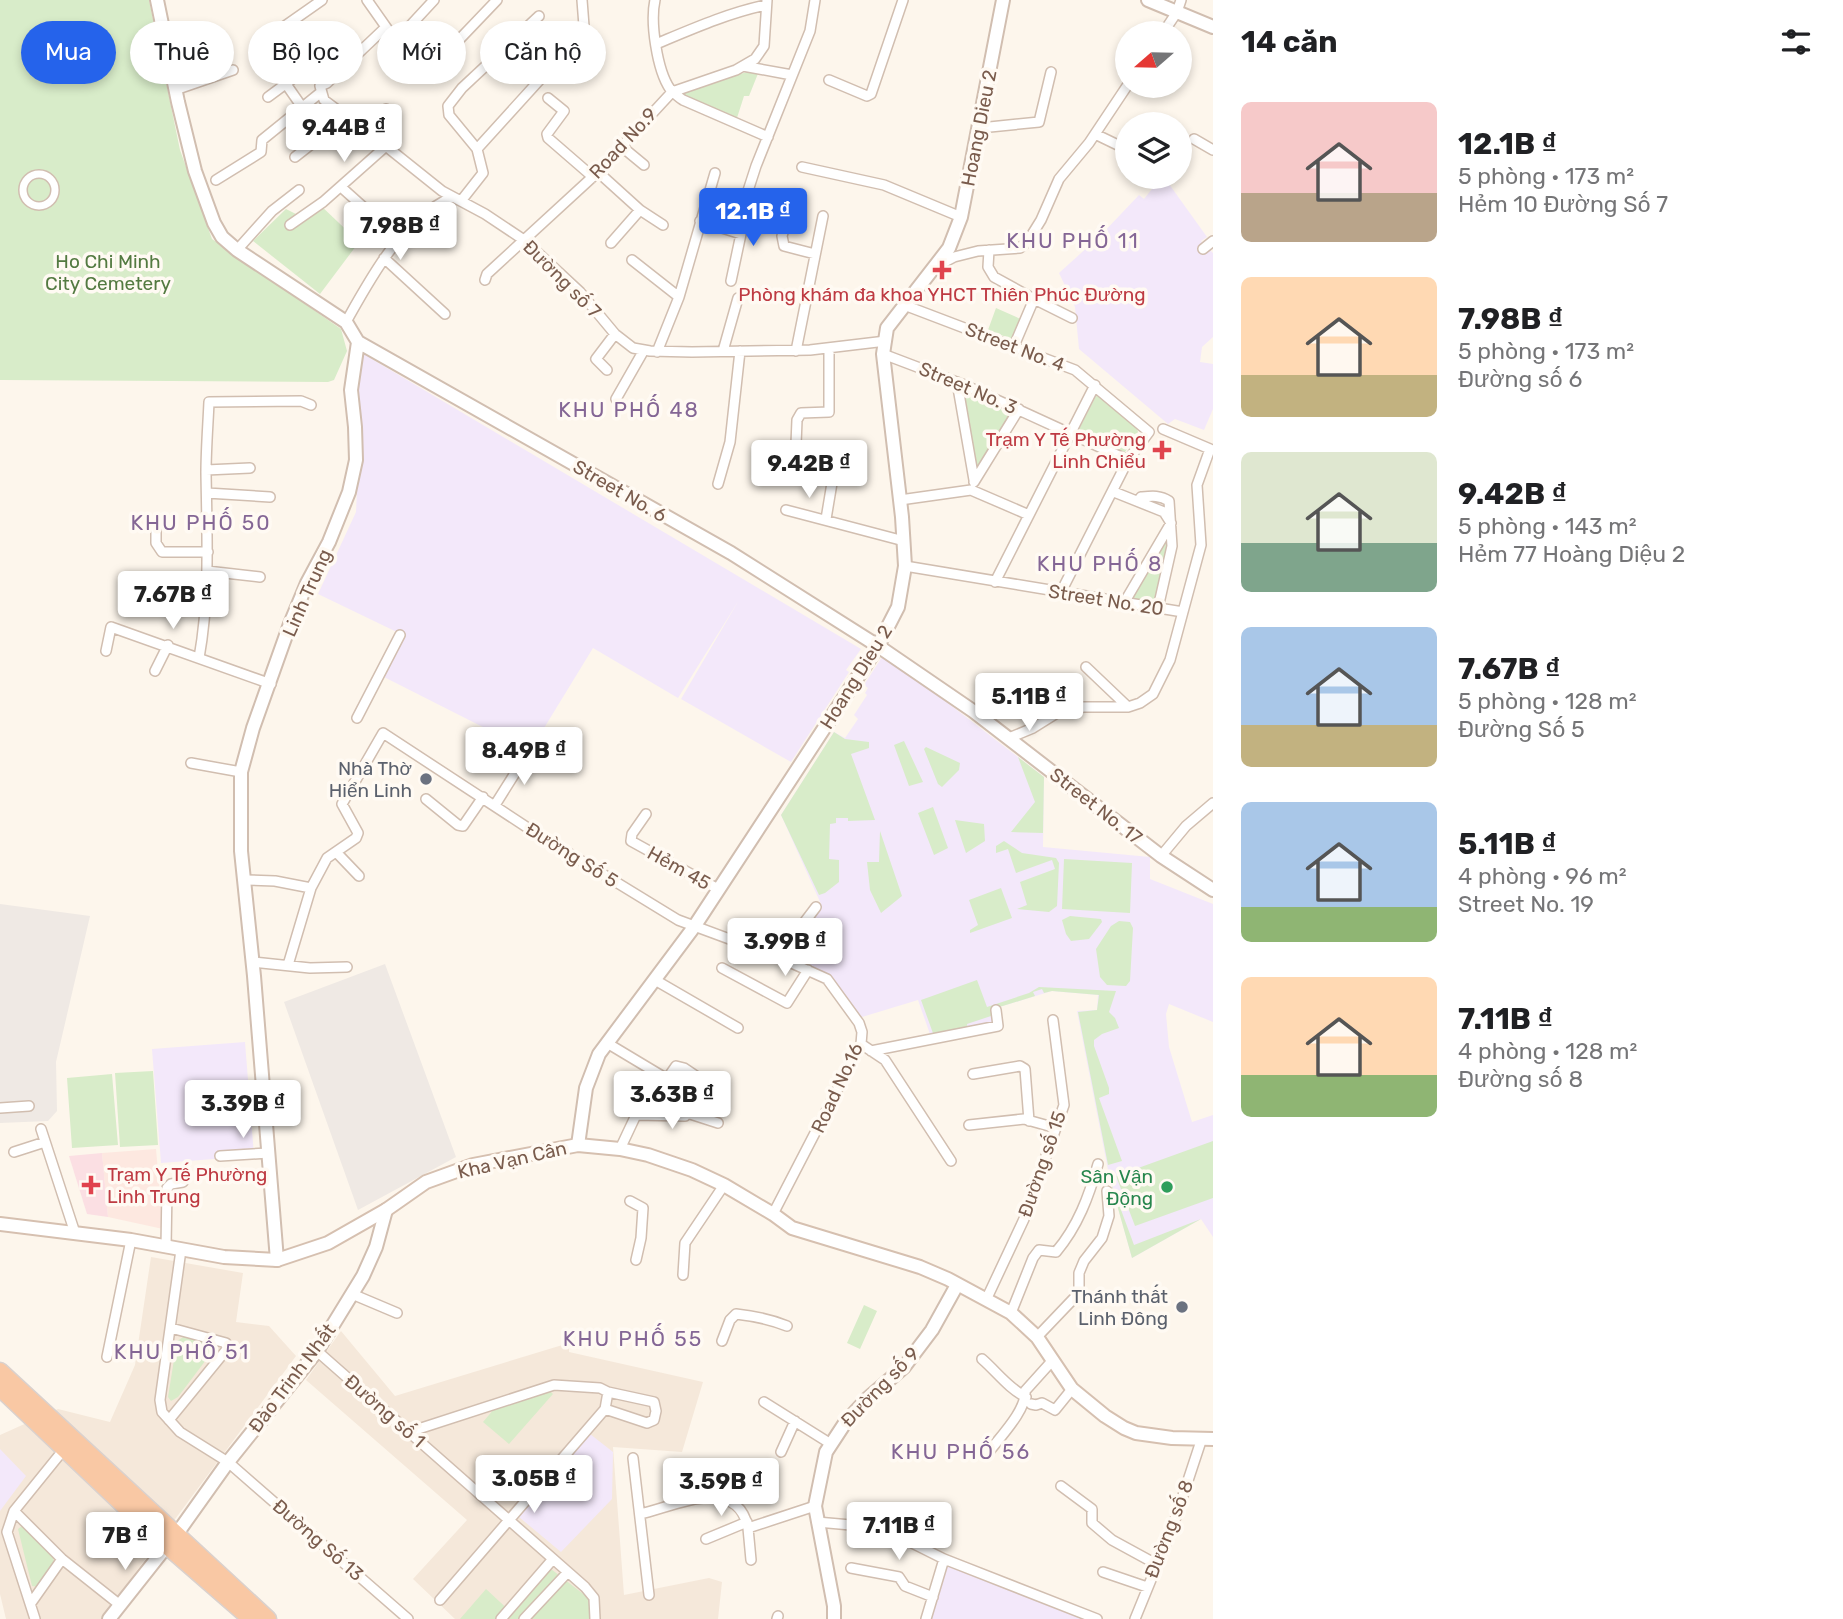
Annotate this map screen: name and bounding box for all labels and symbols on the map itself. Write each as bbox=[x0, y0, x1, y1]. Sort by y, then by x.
north arrow bbox=[1115, 21, 1192, 98]
street label: Hoang Dieu 2 bbox=[956, 68, 1002, 188]
street label: Road No.9 bbox=[584, 103, 662, 183]
pin: 9.44B ₫ bbox=[279, 104, 409, 164]
pin: 12.1B ₫ bbox=[688, 188, 818, 248]
pin: 7.98B ₫ bbox=[335, 202, 465, 262]
district label: KHU PHỐ 11 bbox=[1006, 225, 1140, 253]
street label: Đường số 7 bbox=[518, 235, 606, 323]
park label: Ho Chi Minh City Cemetery bbox=[45, 250, 171, 295]
marker: Phòng khám đa khoa YHCT Thiên Phúc Đường bbox=[932, 260, 952, 280]
place label: Phòng khám đa khoa YHCT Thiên Phúc Đường bbox=[738, 283, 1146, 306]
street label: Street No. 4 bbox=[962, 317, 1068, 377]
street label: Street No. 3 bbox=[915, 357, 1021, 419]
district label: KHU PHỐ 48 bbox=[558, 394, 700, 422]
place label: Trạm Y Tế Phường Linh Chiểu bbox=[986, 427, 1146, 473]
pin: 9.42B ₫ bbox=[744, 440, 874, 500]
marker: Trạm Y Tế Phường Linh Chiểu bbox=[1152, 440, 1172, 460]
street label: Street No. 6 bbox=[569, 455, 671, 527]
district label: KHU PHỐ 50 bbox=[130, 507, 272, 535]
street label: Linh Trung bbox=[277, 546, 337, 640]
district label: KHU PHỐ 8 bbox=[1037, 548, 1163, 576]
pin: 7.67B ₫ bbox=[108, 572, 238, 631]
street label: Street No. 20 bbox=[1047, 580, 1165, 620]
street label: Hoang Dieu 2 bbox=[815, 621, 897, 733]
pin: 5.11B ₫ bbox=[964, 674, 1094, 733]
pin: 8.49B ₫ bbox=[459, 728, 589, 787]
place label: Nhà Thờ Hiển Linh bbox=[329, 757, 412, 802]
street label: Street No. 17 bbox=[1045, 763, 1147, 849]
marker: Nhà Thờ Hiển Linh bbox=[418, 771, 434, 787]
street label: Đường Số 5 bbox=[522, 817, 622, 892]
street label: Hẻm 45 bbox=[643, 841, 715, 895]
pin: 3.99B ₫ bbox=[720, 918, 850, 978]
street label: Road No.16 bbox=[806, 1039, 868, 1137]
pin: 3.63B ₫ bbox=[607, 1072, 737, 1131]
pin: 3.39B ₫ bbox=[178, 1080, 308, 1140]
street label: Đường số 15 bbox=[1013, 1108, 1071, 1220]
street label: Kha Vạn Cân bbox=[455, 1136, 569, 1184]
place label: Trạm Y Tế Phường Linh Trung bbox=[107, 1162, 267, 1208]
place label: Sân Vận Động bbox=[1081, 1165, 1153, 1210]
marker: Trạm Y Tế Phường Linh Trung bbox=[81, 1175, 101, 1195]
marker: Sân Vận Động bbox=[1159, 1179, 1175, 1195]
place label: Thánh thất Linh Đông bbox=[1071, 1284, 1169, 1330]
marker: Thánh thất Linh Đông bbox=[1174, 1299, 1190, 1315]
street label: Đào Trinh Nhất bbox=[244, 1319, 341, 1437]
district label: KHU PHỐ 55 bbox=[563, 1323, 703, 1351]
district label: KHU PHỐ 51 bbox=[114, 1336, 250, 1364]
street label: Đường số 9 bbox=[836, 1342, 924, 1432]
street label: Đường số 1 bbox=[340, 1370, 430, 1452]
district label: KHU PHỐ 56 bbox=[891, 1436, 1031, 1464]
pin: 3.05B ₫ bbox=[469, 1456, 599, 1515]
pin: 3.59B ₫ bbox=[656, 1458, 786, 1518]
street label: Đường số 8 bbox=[1140, 1477, 1198, 1581]
street label: Đường Số 13 bbox=[268, 1494, 368, 1586]
pin: 7.11B ₫ bbox=[834, 1502, 964, 1562]
pin: 7B ₫ bbox=[84, 1512, 166, 1572]

